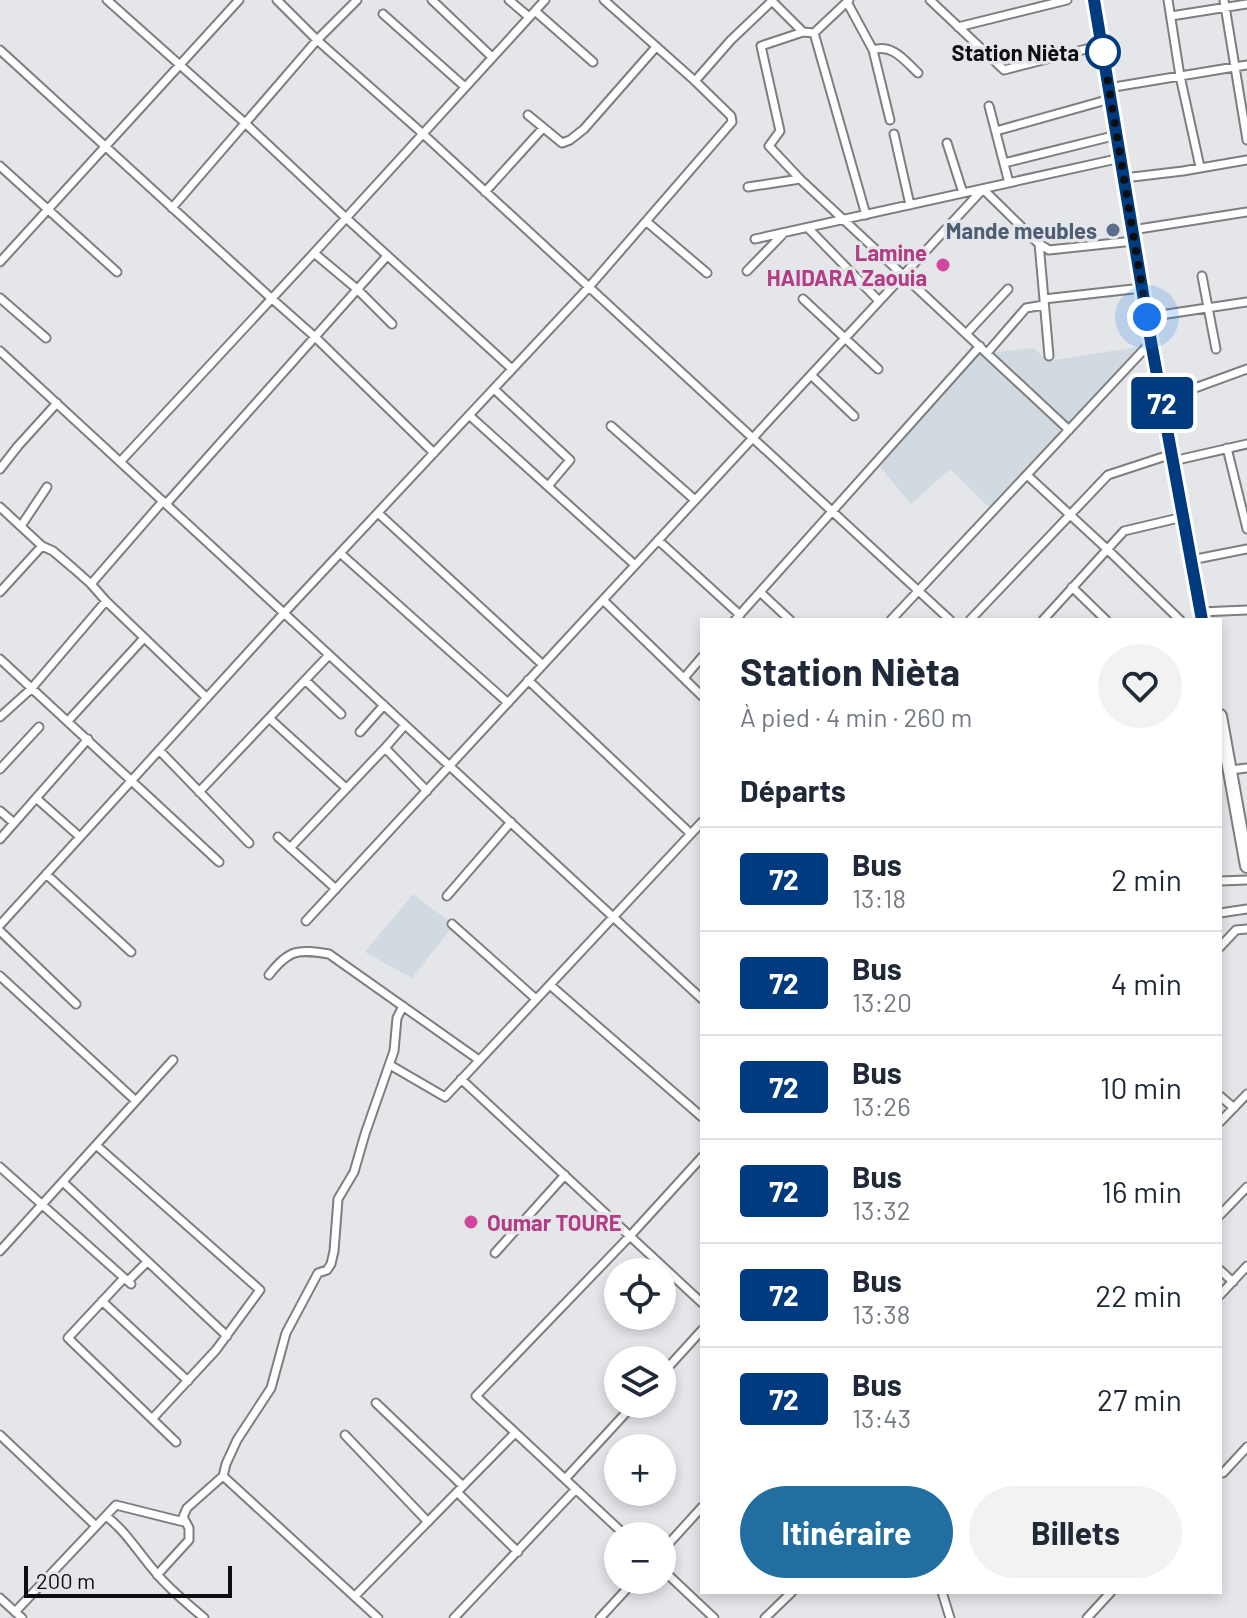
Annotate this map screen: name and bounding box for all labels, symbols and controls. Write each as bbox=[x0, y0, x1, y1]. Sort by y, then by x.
marker: Station Nièta bbox=[1086, 35, 1120, 69]
place label: Station Nièta bbox=[952, 39, 1079, 65]
place label: Mande meubles bbox=[946, 217, 1097, 243]
marker: Mande meubles bbox=[1104, 221, 1122, 239]
place label: Lamine HAIDARA Zaouia bbox=[767, 239, 927, 290]
marker: Lamine HAIDARA Zaouia bbox=[934, 256, 952, 274]
your location bbox=[1127, 297, 1167, 337]
line badge: 72 bbox=[1126, 377, 1198, 429]
text: 72 bbox=[1147, 386, 1177, 420]
button: heart bbox=[1098, 644, 1182, 728]
text: Station Nièta bbox=[740, 648, 960, 694]
text: À pied · 4 min · 260 m bbox=[740, 701, 972, 732]
text: Départs bbox=[740, 772, 846, 808]
text: Bus bbox=[852, 846, 902, 882]
text: 2 min bbox=[1111, 861, 1182, 897]
text: 72 bbox=[769, 862, 799, 896]
text: 13:18 bbox=[852, 882, 906, 913]
text: Bus bbox=[852, 950, 902, 986]
text: 4 min bbox=[1111, 965, 1182, 1001]
text: 72 bbox=[769, 966, 799, 1000]
text: 13:20 bbox=[852, 986, 912, 1017]
text: Bus bbox=[852, 1054, 902, 1090]
text: 10 min bbox=[1100, 1069, 1182, 1105]
text: 72 bbox=[769, 1070, 799, 1104]
text: 13:26 bbox=[852, 1090, 911, 1121]
text: Bus bbox=[852, 1158, 902, 1194]
text: 16 min bbox=[1101, 1173, 1182, 1209]
text: 72 bbox=[769, 1174, 799, 1208]
text: 13:32 bbox=[852, 1194, 911, 1225]
place label: Oumar TOURE bbox=[487, 1209, 622, 1235]
marker: Oumar TOURE bbox=[462, 1213, 480, 1231]
map controls bbox=[604, 1258, 676, 1594]
button: locate bbox=[604, 1258, 676, 1330]
text: Bus bbox=[852, 1262, 902, 1298]
text: 22 min bbox=[1095, 1277, 1182, 1313]
text: 72 bbox=[769, 1278, 799, 1312]
text: 13:38 bbox=[852, 1298, 910, 1329]
button: layers bbox=[604, 1346, 676, 1418]
text: Bus bbox=[852, 1366, 902, 1402]
text: 27 min bbox=[1097, 1381, 1182, 1417]
text: 72 bbox=[769, 1382, 799, 1416]
text: 13:43 bbox=[852, 1402, 911, 1433]
button: + bbox=[604, 1434, 676, 1506]
button: Itinéraire bbox=[740, 1486, 953, 1578]
button: Billets bbox=[969, 1486, 1182, 1578]
button: − bbox=[604, 1522, 676, 1594]
scale bar bbox=[24, 1562, 232, 1598]
text: 200 m bbox=[36, 1567, 95, 1593]

